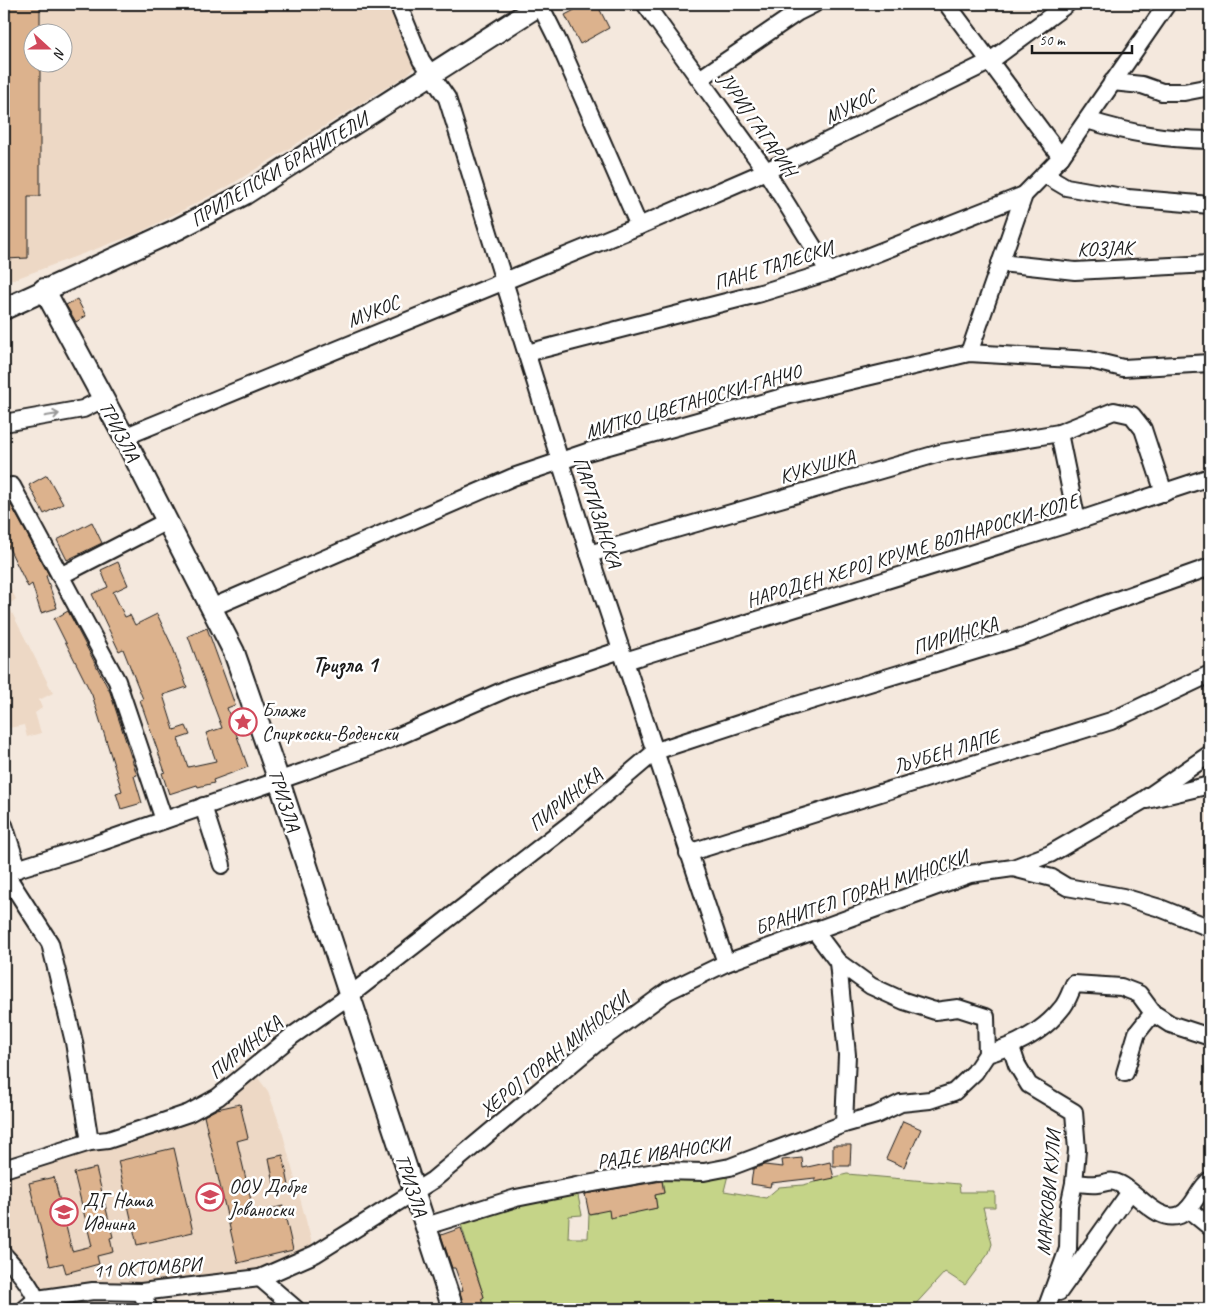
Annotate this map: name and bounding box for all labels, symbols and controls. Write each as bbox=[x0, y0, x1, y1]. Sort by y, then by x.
north arrow bbox=[22, 22, 72, 72]
scale bar bbox=[1032, 22, 1132, 54]
text: 50 m bbox=[1039, 31, 1066, 50]
text: N bbox=[49, 45, 69, 62]
street label: ЈУРИЈ ГАГАРИН bbox=[712, 67, 805, 184]
street label: МУКОС bbox=[820, 82, 882, 130]
street label: ПРИЛЕПСКИ БРАНИТЕЛИ bbox=[186, 105, 375, 232]
street label: ПАНЕ ТАЛЕСКИ bbox=[711, 234, 839, 295]
street label: КОЗЈАК bbox=[1077, 235, 1137, 262]
street label: МУКОС bbox=[343, 289, 405, 333]
street label: МИТКО ЦВЕТАНОСКИ-ГАНЧО bbox=[582, 358, 806, 444]
street label: ТРИЗЛА bbox=[93, 397, 146, 466]
one-way arrow bbox=[43, 409, 59, 419]
street label: КУКУШКА bbox=[776, 444, 859, 489]
street label: ПАРТИЗАНСКА bbox=[568, 454, 627, 572]
street label: НАРОДЕН ХЕРОЈ КРУМЕ ВОЛНАРОСКИ-КОЛЕ bbox=[743, 487, 1084, 613]
street label: ПИРИНСКА bbox=[910, 610, 1001, 660]
district label: Тризла 1 bbox=[313, 651, 380, 680]
place label: Блаже Спиркоски-Воденски bbox=[262, 698, 399, 746]
place icon: Блаже Спиркоски-Воденски bbox=[228, 707, 258, 737]
street label: ЉУБЕН ЛАПЕ bbox=[890, 723, 1004, 779]
street label: ПИРИНСКА bbox=[524, 762, 608, 837]
street label: ТРИЗЛА bbox=[263, 766, 307, 835]
street label: БРАНИТЕЛ ГОРАН МИНОСКИ bbox=[751, 843, 974, 941]
street label: ХЕРОЈ ГОРАН МИНОСКИ bbox=[475, 984, 637, 1122]
street label: ПИРИНСКА bbox=[204, 1010, 288, 1085]
street label: МАРКОВИ КУЛИ bbox=[1031, 1126, 1067, 1256]
street label: РАДЕ ИВАНОСКИ bbox=[595, 1130, 734, 1174]
street label: ТРИЗЛА bbox=[390, 1151, 434, 1220]
place label: ООУ Добре Јованоски bbox=[228, 1174, 308, 1222]
school or university icon: ООУ Добре Јованоски bbox=[195, 1182, 225, 1212]
place label: ДГ Наша Иднина bbox=[83, 1188, 154, 1236]
school or university icon: ДГ Наша Иднина bbox=[49, 1197, 79, 1227]
street label: 11 ОКТОМВРИ bbox=[92, 1251, 205, 1284]

